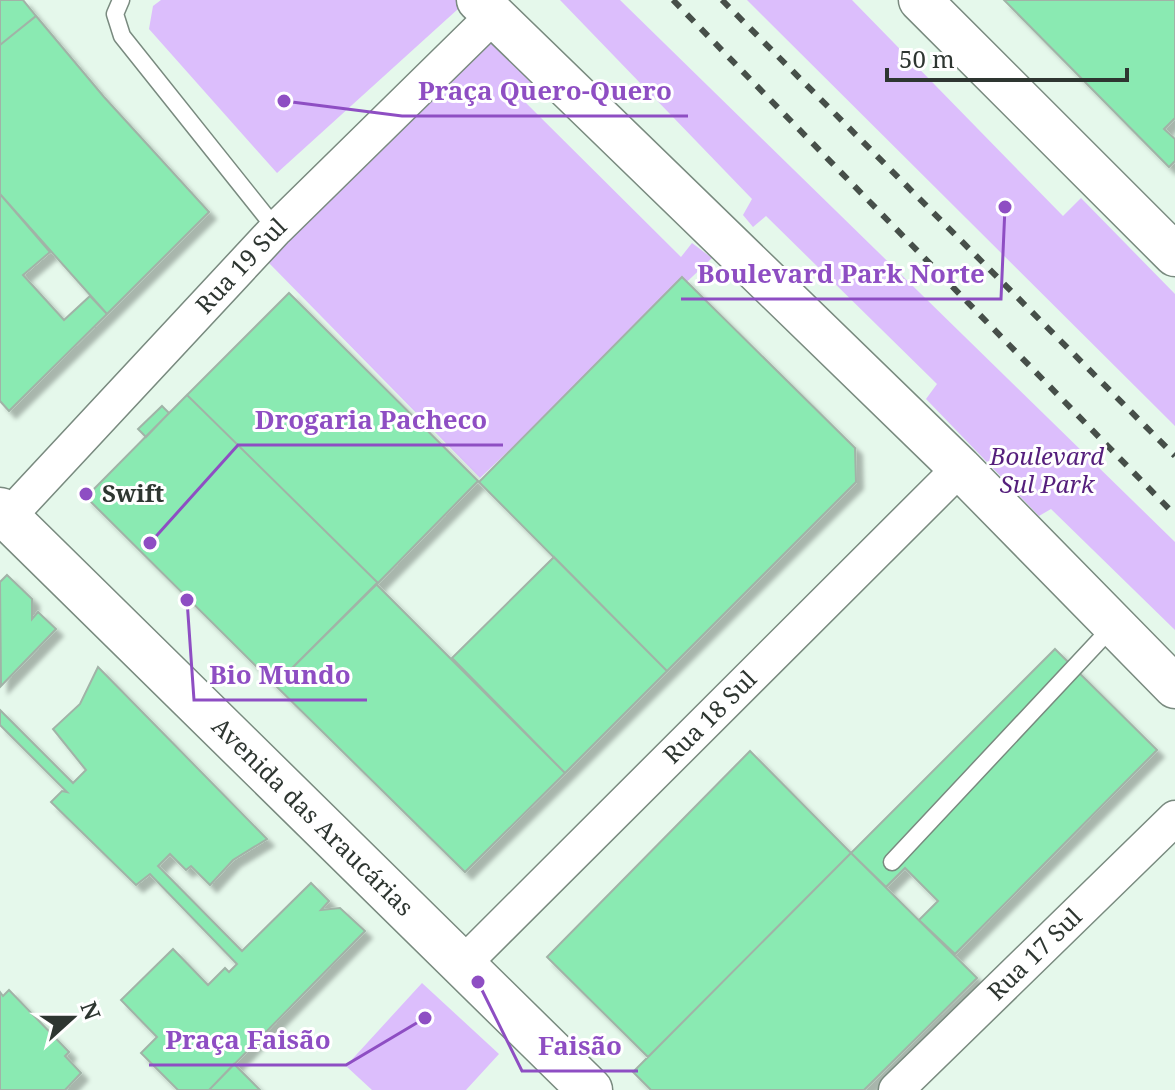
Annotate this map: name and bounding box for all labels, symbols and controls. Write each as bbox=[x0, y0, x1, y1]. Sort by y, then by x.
scale bar bbox=[887, 32, 1127, 82]
text: 50 m bbox=[899, 42, 955, 75]
callout: Praça Quero-Quero bbox=[402, 66, 688, 116]
text: Praça Quero-Quero bbox=[418, 72, 672, 108]
street label: Rua 19 Sul bbox=[187, 209, 293, 320]
callout: Boulevard Park Norte bbox=[681, 249, 1001, 299]
text: Boulevard Park Norte bbox=[697, 255, 985, 291]
callout: Drogaria Pacheco bbox=[238, 395, 503, 445]
text: Drogaria Pacheco bbox=[255, 401, 487, 437]
park label: Boulevard Sul Park bbox=[989, 439, 1104, 500]
place label: Swift bbox=[102, 476, 164, 509]
marker: Swift bbox=[77, 485, 95, 503]
callout: Bio Mundo bbox=[194, 650, 367, 700]
text: Bio Mundo bbox=[209, 656, 351, 692]
street label: Rua 18 Sul bbox=[655, 662, 763, 770]
street label: Avenida das Araucárias bbox=[205, 709, 421, 923]
street label: Rua 17 Sul bbox=[980, 900, 1089, 1007]
north arrow bbox=[32, 978, 112, 1058]
text: N bbox=[74, 997, 109, 1024]
callout: Praça Faisão bbox=[149, 1015, 346, 1065]
text: Praça Faisão bbox=[165, 1021, 331, 1057]
callout: Faisão bbox=[522, 1021, 638, 1071]
text: Faisão bbox=[538, 1027, 622, 1063]

